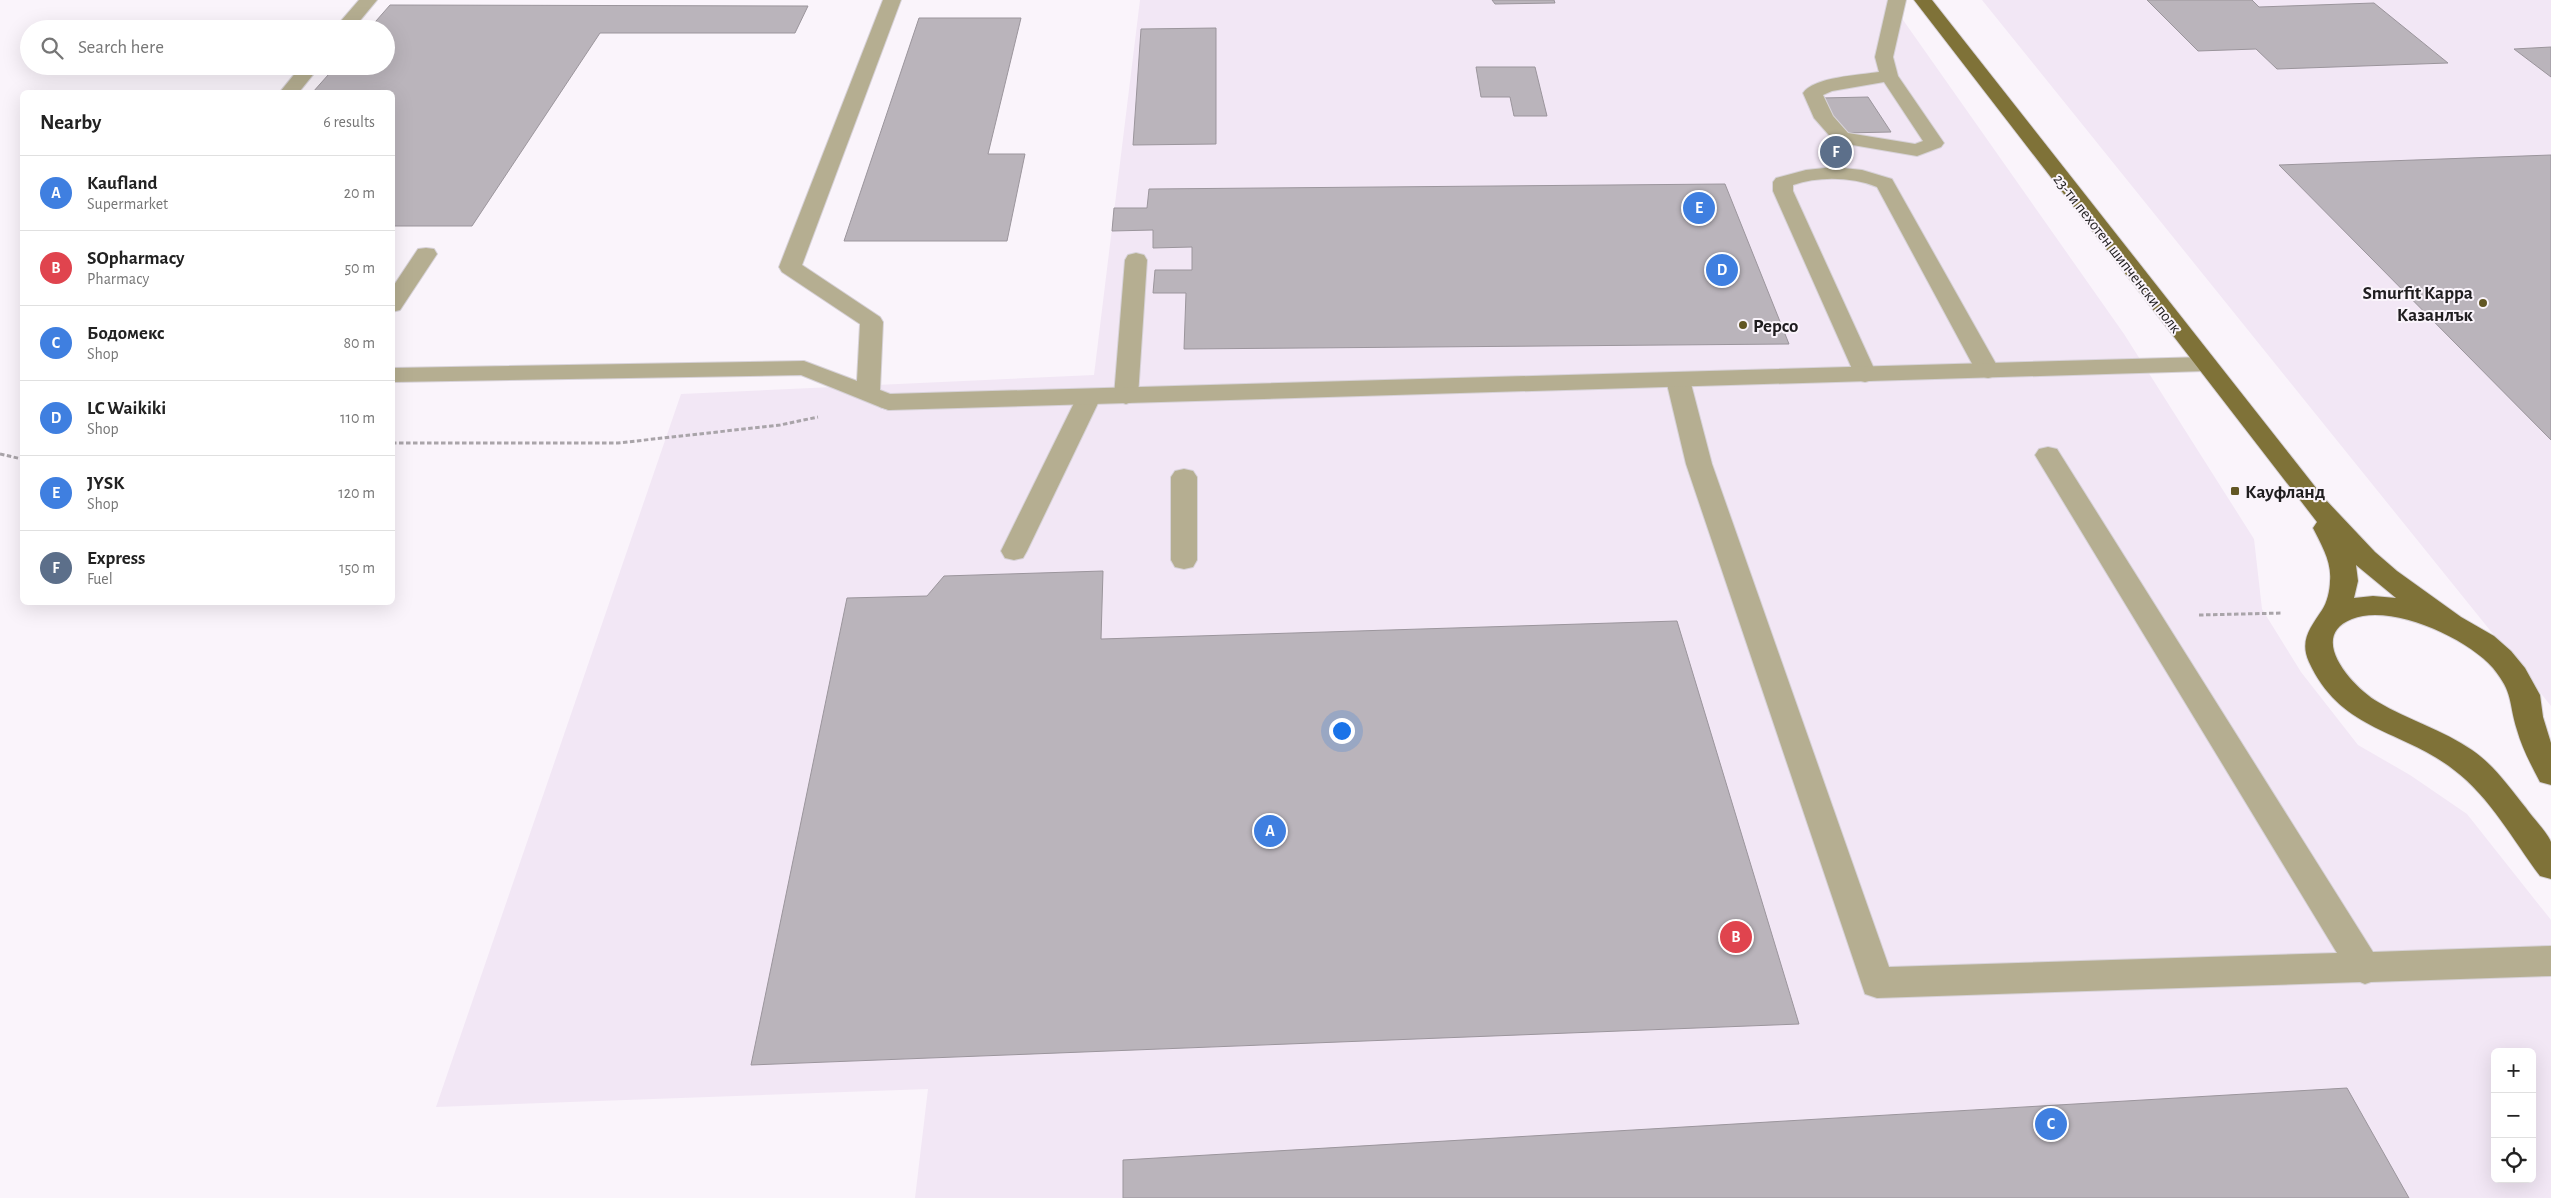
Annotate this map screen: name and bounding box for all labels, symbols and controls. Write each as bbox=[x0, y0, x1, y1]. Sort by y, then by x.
search box bbox=[20, 20, 395, 75]
icon: search bbox=[38, 34, 66, 62]
text: Search here bbox=[78, 38, 164, 57]
text: Nearby bbox=[40, 112, 101, 133]
text: 6 results bbox=[323, 114, 375, 130]
pin: F bbox=[1820, 133, 1852, 171]
street label: 23-ти пехотен шипченски полк bbox=[2050, 171, 2184, 336]
text: Kaufland bbox=[87, 174, 157, 193]
text: A bbox=[51, 185, 61, 201]
text: 20 m bbox=[344, 185, 375, 201]
pin: E bbox=[1683, 189, 1715, 227]
text: Supermarket bbox=[87, 196, 168, 212]
text: SOpharmacy bbox=[87, 249, 185, 268]
pin: D bbox=[1706, 251, 1738, 289]
text: B bbox=[51, 260, 61, 276]
text: 50 m bbox=[344, 260, 375, 276]
text: Pharmacy bbox=[87, 271, 149, 287]
place label: Smurfit Kappa Казанлък bbox=[2362, 284, 2474, 325]
marker: Smurfit Kappa Казанлък bbox=[2477, 297, 2489, 309]
place label: Pepco bbox=[1753, 317, 1798, 336]
marker: Pepco bbox=[1737, 319, 1749, 331]
text: Бодомекс bbox=[87, 324, 165, 343]
text: C bbox=[52, 335, 60, 351]
text: 80 m bbox=[344, 335, 375, 351]
text: Shop bbox=[87, 346, 119, 362]
text: LC Waikiki bbox=[87, 399, 166, 418]
text: D bbox=[51, 410, 61, 426]
text: 110 m bbox=[340, 410, 375, 426]
text: Shop bbox=[87, 421, 119, 437]
text: JYSK bbox=[87, 474, 124, 493]
place label: Кауфланд bbox=[2245, 483, 2325, 502]
text: E bbox=[52, 485, 60, 501]
text: 120 m bbox=[338, 485, 375, 501]
marker: Кауфланд bbox=[2229, 485, 2241, 497]
text: Shop bbox=[87, 496, 119, 512]
text: Express bbox=[87, 549, 145, 568]
text: F bbox=[52, 560, 60, 576]
text: 150 m bbox=[339, 560, 375, 576]
text: Fuel bbox=[87, 571, 113, 587]
your location bbox=[1329, 718, 1355, 744]
pin: A bbox=[1254, 812, 1286, 850]
pin: B bbox=[1720, 918, 1752, 956]
map controls bbox=[2491, 1048, 2536, 1183]
button: + bbox=[2491, 1048, 2536, 1093]
button: − bbox=[2491, 1093, 2536, 1138]
pin: C bbox=[2035, 1105, 2067, 1143]
button: locate bbox=[2491, 1138, 2536, 1183]

